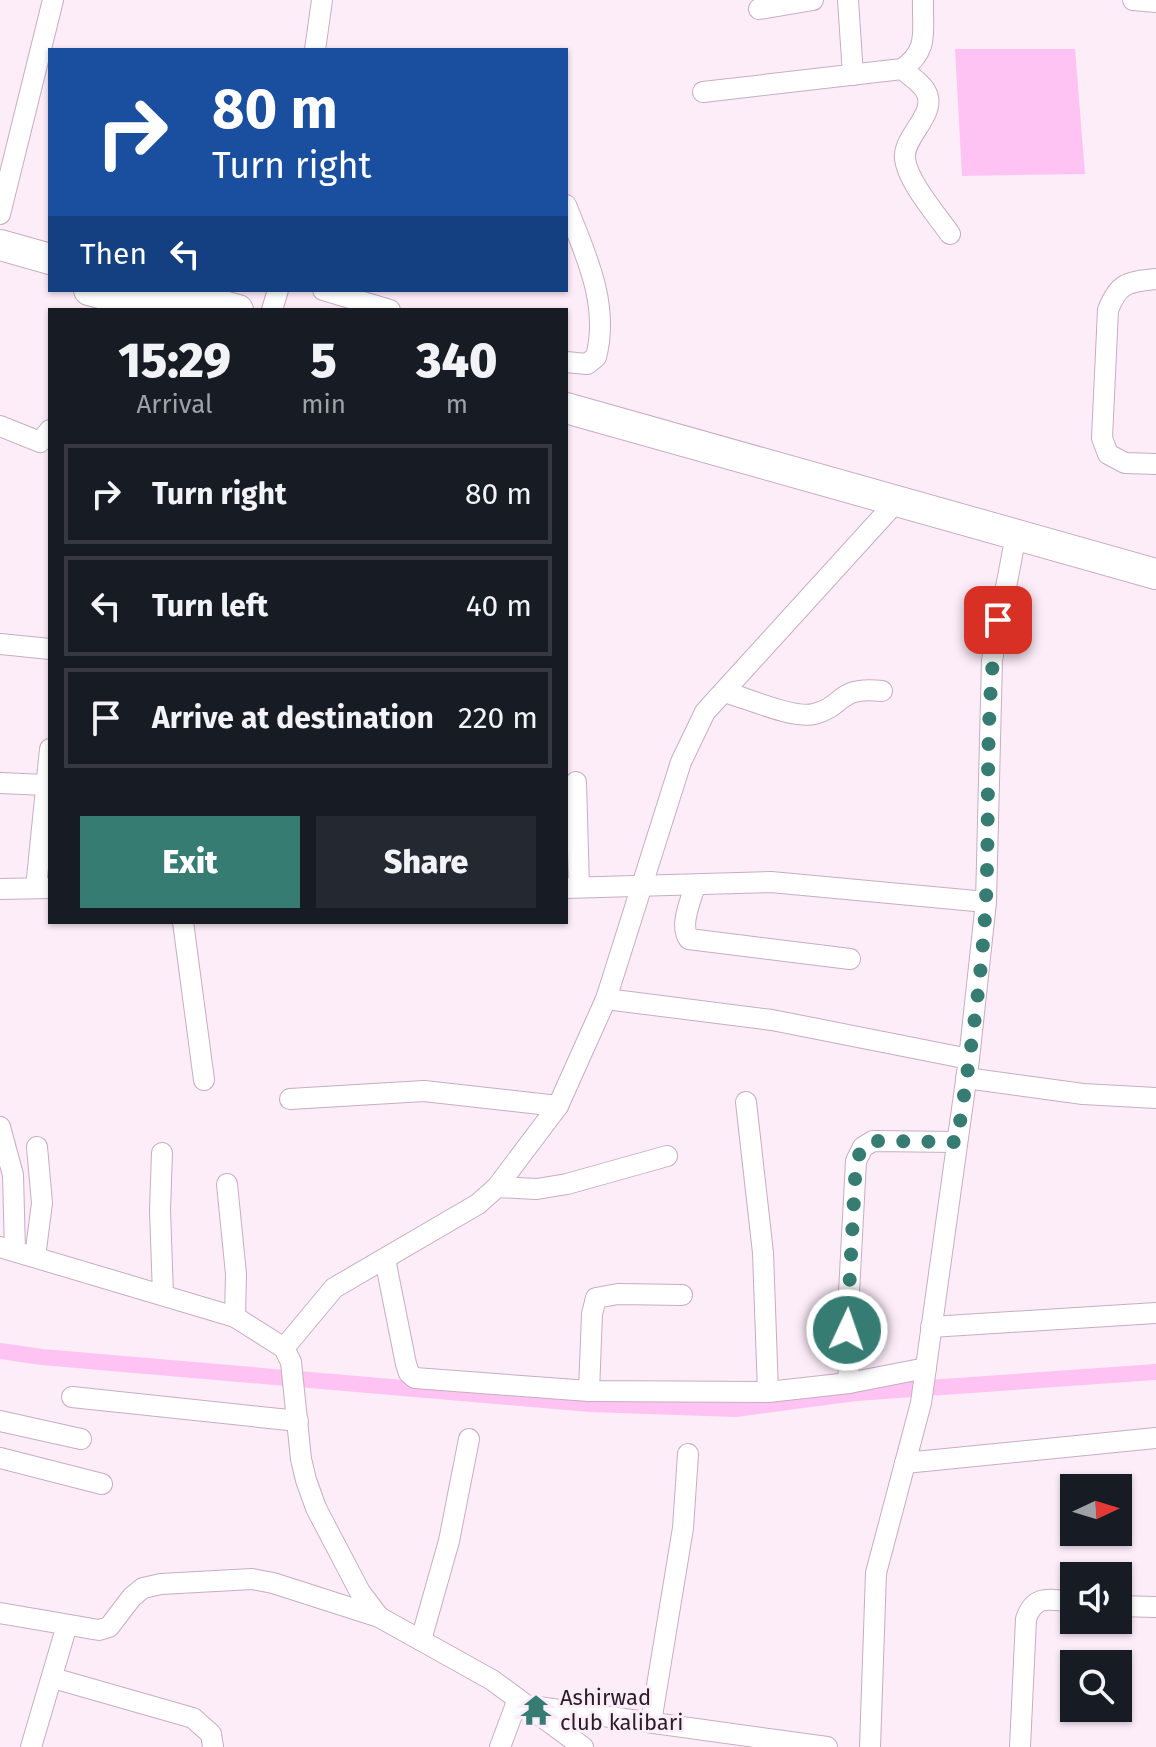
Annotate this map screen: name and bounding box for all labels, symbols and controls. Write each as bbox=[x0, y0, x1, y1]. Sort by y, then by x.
text: 80 m bbox=[212, 76, 338, 143]
icon: right bbox=[80, 80, 184, 184]
text: Turn right bbox=[212, 144, 372, 188]
icon: left bbox=[163, 232, 207, 276]
text: Then bbox=[80, 236, 147, 272]
text: 15:29 bbox=[118, 332, 231, 390]
text: 5 bbox=[310, 332, 337, 390]
text: 340 bbox=[416, 332, 498, 390]
text: Arrival bbox=[136, 389, 213, 420]
text: min bbox=[301, 389, 346, 420]
text: m bbox=[446, 389, 468, 420]
icon: right bbox=[84, 472, 128, 516]
text: Turn right bbox=[152, 476, 287, 512]
text: 80 m bbox=[465, 476, 532, 512]
icon: left bbox=[84, 584, 128, 628]
pin bbox=[964, 586, 1032, 654]
text: Turn left bbox=[152, 588, 268, 624]
text: 40 m bbox=[466, 588, 532, 624]
icon: arrive bbox=[976, 598, 1020, 642]
icon: arrive bbox=[84, 696, 128, 740]
text: Arrive at destination bbox=[152, 700, 434, 736]
text: 220 m bbox=[458, 700, 538, 736]
button: Exit bbox=[80, 816, 300, 908]
button: Share bbox=[316, 816, 536, 908]
position arrow bbox=[805, 1288, 889, 1372]
north arrow bbox=[1060, 1474, 1132, 1546]
map controls bbox=[1060, 1474, 1132, 1722]
button: sound bbox=[1060, 1562, 1132, 1634]
button: search bbox=[1060, 1650, 1132, 1722]
place label: Ashirwad club kalibari bbox=[560, 1684, 684, 1736]
temple icon: Ashirwad club kalibari bbox=[519, 1693, 553, 1727]

